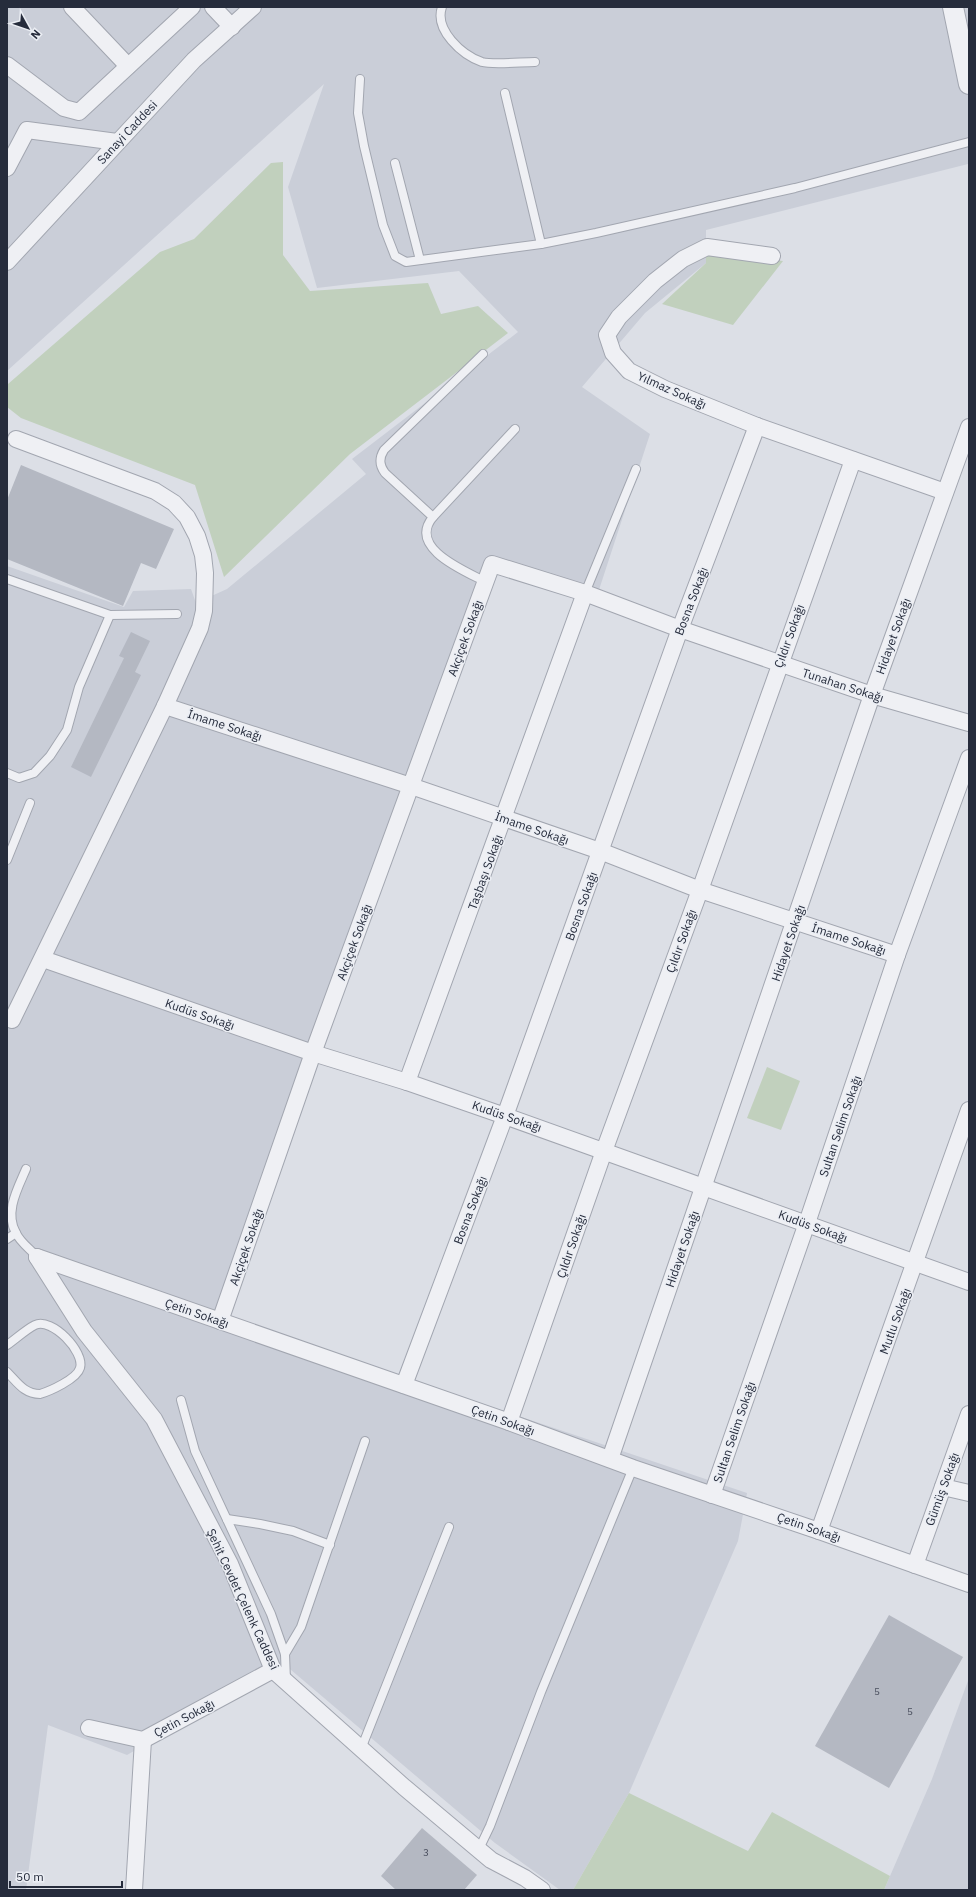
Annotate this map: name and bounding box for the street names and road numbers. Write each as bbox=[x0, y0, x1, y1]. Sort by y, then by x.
street label: Sanayi Caddesi bbox=[94, 97, 160, 167]
street label: Yılmaz Sokağı bbox=[635, 368, 709, 412]
street label: Bosna Sokağı bbox=[671, 565, 711, 637]
street label: Hidayet Sokağı bbox=[872, 596, 914, 676]
street label: Akçiçek Sokağı bbox=[444, 598, 486, 678]
street label: Çıldır Sokağı bbox=[771, 602, 807, 670]
street label: Tunahan Sokağı bbox=[800, 665, 886, 705]
street label: İmame Sokağı bbox=[186, 706, 264, 744]
street label: İmame Sokağı bbox=[493, 808, 571, 848]
street label: Taşbaşı Sokağı bbox=[464, 832, 506, 912]
street label: Bosna Sokağı bbox=[562, 870, 600, 942]
street label: Akçiçek Sokağı bbox=[333, 902, 375, 982]
street label: Hidayet Sokağı bbox=[768, 903, 808, 983]
street label: Çıldır Sokağı bbox=[663, 907, 699, 975]
street label: İmame Sokağı bbox=[810, 920, 888, 958]
street label: Kudüs Sokağı bbox=[163, 995, 237, 1033]
street label: Sultan Selim Sokağı bbox=[816, 1073, 864, 1179]
street label: Kudüs Sokağı bbox=[470, 1097, 544, 1135]
street label: Bosna Sokağı bbox=[450, 1174, 490, 1246]
street label: Akçiçek Sokağı bbox=[226, 1207, 266, 1287]
street label: Kudüs Sokağı bbox=[776, 1207, 850, 1245]
street label: Hidayet Sokağı bbox=[662, 1209, 702, 1289]
street label: Çıldır Sokağı bbox=[553, 1212, 589, 1280]
street label: Mutlu Sokağı bbox=[876, 1286, 914, 1356]
street label: Çetin Sokağı bbox=[163, 1295, 231, 1331]
street label: Sultan Selim Sokağı bbox=[710, 1379, 758, 1485]
street label: Çetin Sokağı bbox=[469, 1402, 537, 1438]
street label: Gümüş Sokağı bbox=[922, 1450, 962, 1528]
street label: Çetin Sokağı bbox=[775, 1509, 843, 1545]
street label: Şehit Cevdet Çelenk Caddesi bbox=[204, 1526, 282, 1672]
street label: Çetin Sokağı bbox=[151, 1696, 217, 1740]

